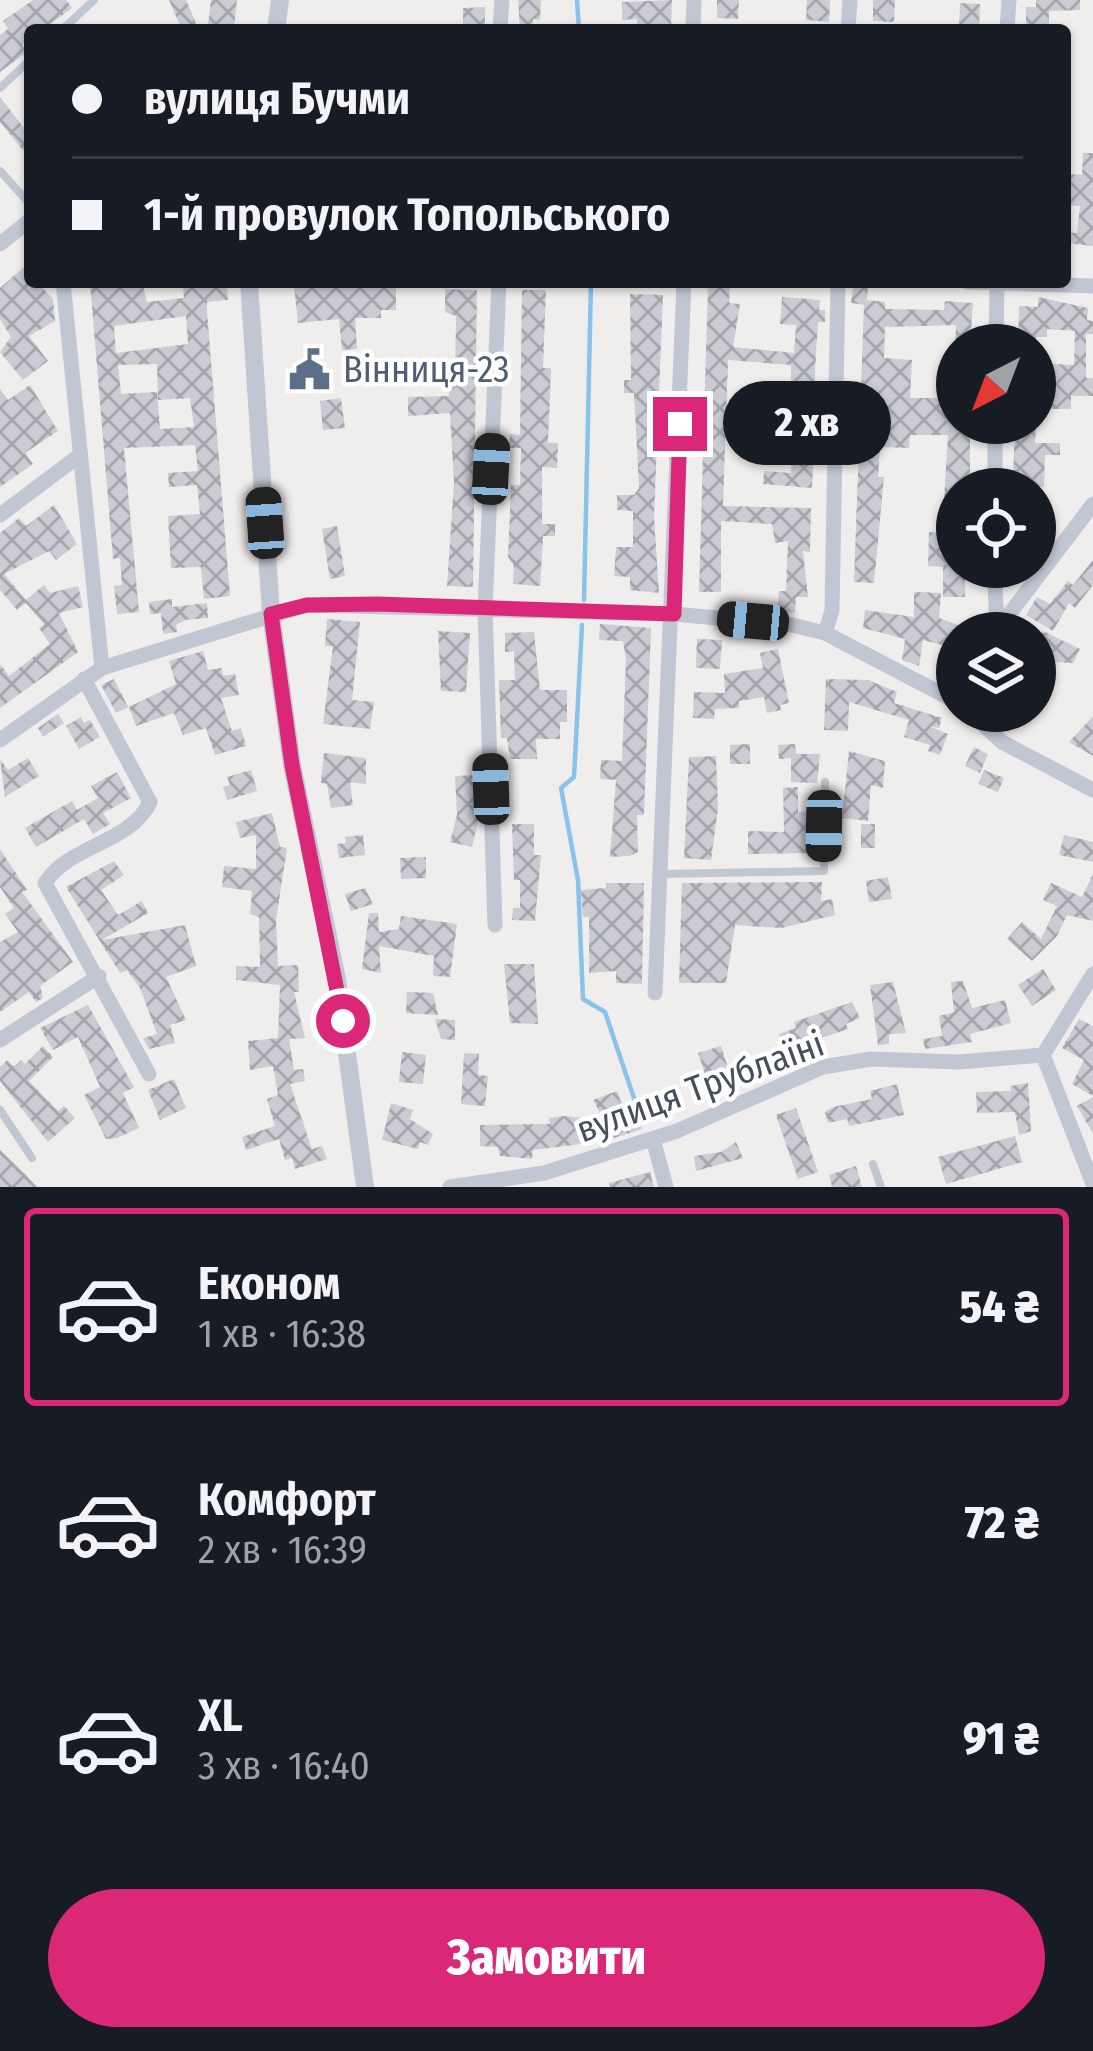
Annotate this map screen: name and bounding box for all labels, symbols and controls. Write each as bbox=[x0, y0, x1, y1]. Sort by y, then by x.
text: вулиця Бучми bbox=[144, 72, 410, 126]
text: 1-й провулок Топольського bbox=[144, 188, 670, 242]
north arrow bbox=[936, 324, 1056, 444]
map controls bbox=[936, 324, 1056, 732]
public building icon: Вінниця-23 bbox=[286, 346, 332, 392]
place label: Вінниця-23 bbox=[343, 348, 509, 392]
callout: 2 хв bbox=[722, 382, 890, 466]
route end bbox=[653, 397, 707, 451]
text: 2 хв bbox=[775, 400, 839, 446]
car bbox=[471, 432, 511, 506]
button: locate bbox=[936, 468, 1056, 588]
car bbox=[245, 486, 285, 560]
car bbox=[716, 600, 790, 642]
button: layers bbox=[936, 612, 1056, 732]
car bbox=[472, 752, 510, 826]
car bbox=[805, 790, 843, 862]
route start bbox=[316, 994, 370, 1048]
street label: вулиця Трублаїні bbox=[571, 1022, 830, 1152]
icon: car bbox=[54, 1253, 162, 1361]
text: Економ bbox=[198, 1257, 340, 1311]
text: 54 ₴ bbox=[959, 1280, 1039, 1334]
text: 1 хв · 16:38 bbox=[198, 1311, 366, 1357]
icon: car bbox=[54, 1469, 162, 1577]
text: Комфорт bbox=[198, 1473, 376, 1527]
text: 72 ₴ bbox=[965, 1496, 1039, 1550]
text: 2 хв · 16:39 bbox=[198, 1527, 367, 1573]
icon: car bbox=[54, 1685, 162, 1793]
text: XL bbox=[198, 1689, 243, 1743]
text: 91 ₴ bbox=[963, 1712, 1039, 1766]
text: 3 хв · 16:40 bbox=[198, 1743, 370, 1789]
button: Замовити bbox=[48, 1889, 1045, 2027]

